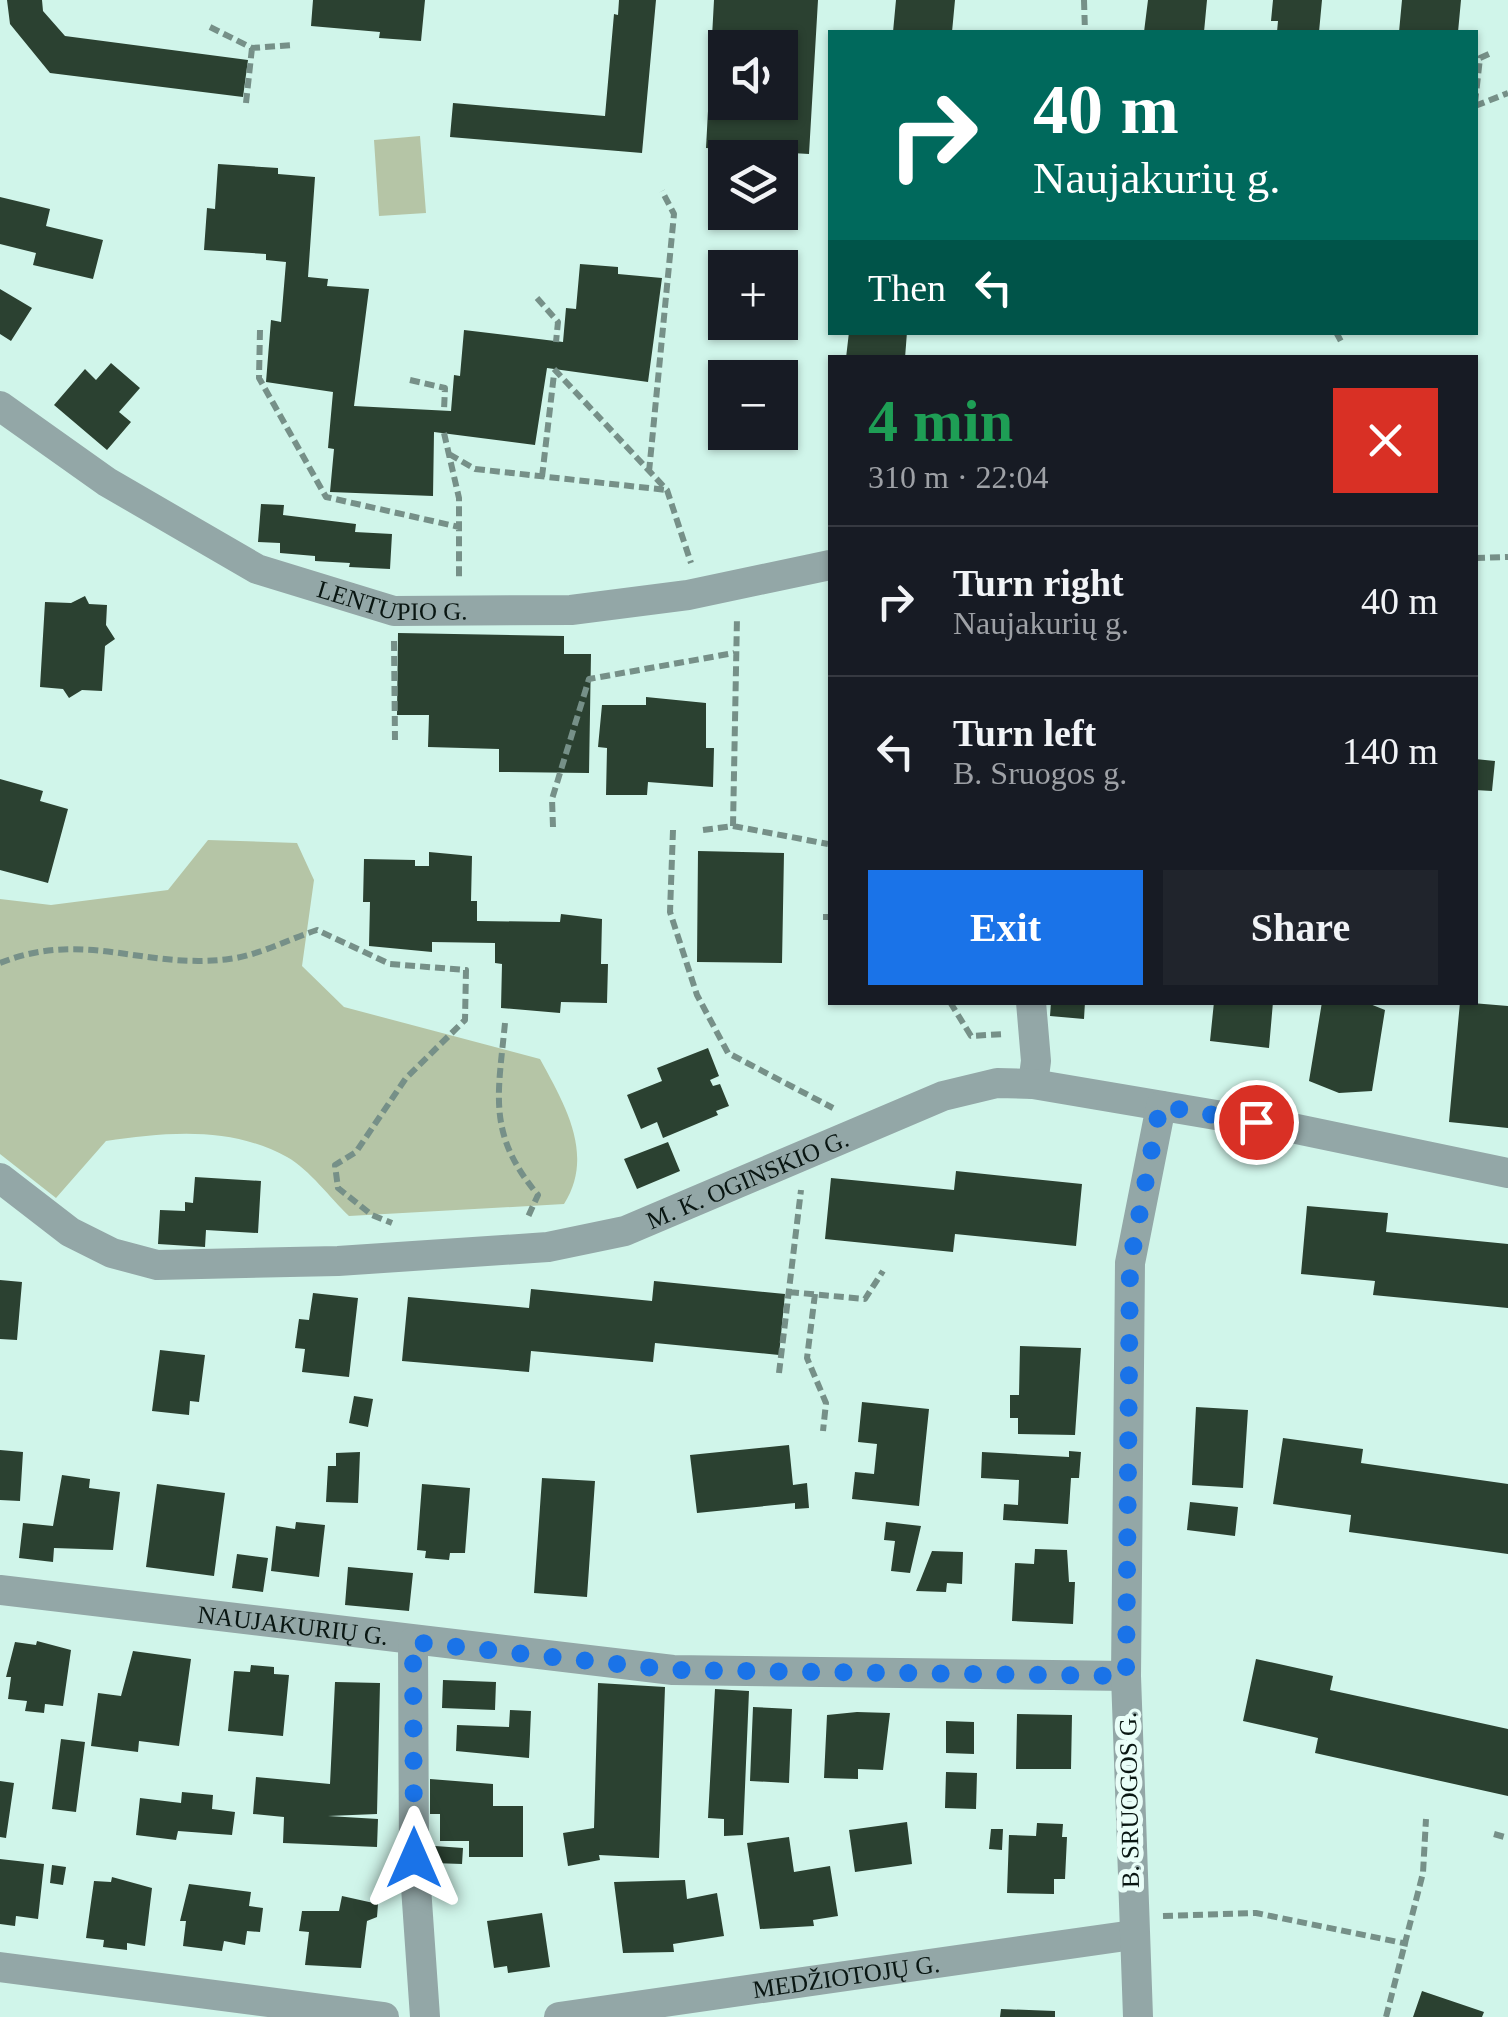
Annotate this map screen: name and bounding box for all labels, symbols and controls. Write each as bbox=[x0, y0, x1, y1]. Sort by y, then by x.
map controls bbox=[708, 30, 798, 450]
button: sound bbox=[708, 30, 798, 120]
icon: right bbox=[868, 70, 998, 200]
text: 40 m bbox=[1033, 71, 1179, 148]
button: layers bbox=[708, 140, 798, 230]
text: Naujakurių g. bbox=[1033, 153, 1280, 203]
button: + bbox=[708, 250, 798, 340]
icon: left bbox=[966, 260, 1021, 315]
text: Then bbox=[868, 267, 946, 309]
button: − bbox=[708, 360, 798, 450]
text: 4 min bbox=[868, 388, 1013, 454]
button: close bbox=[1333, 388, 1438, 493]
text: 310 m · 22:04 bbox=[868, 459, 1048, 495]
text: Turn right bbox=[953, 562, 1124, 604]
icon: right bbox=[868, 574, 923, 629]
street label: LENTUPIO G. bbox=[314, 575, 468, 625]
text: 40 m bbox=[1361, 580, 1438, 622]
text: Naujakurių g. bbox=[953, 605, 1129, 641]
text: Turn left bbox=[953, 712, 1096, 754]
icon: left bbox=[868, 724, 923, 779]
text: 140 m bbox=[1342, 730, 1438, 772]
text: B. Sruogos g. bbox=[953, 755, 1127, 791]
button: Exit bbox=[868, 870, 1143, 985]
button: Share bbox=[1163, 870, 1438, 985]
pin bbox=[1214, 1080, 1299, 1165]
icon: arrive bbox=[1229, 1095, 1284, 1150]
street label: M. K. OGINSKIO G. bbox=[642, 1124, 852, 1234]
street label: NAUJAKURIŲ G. bbox=[196, 1600, 390, 1650]
street label: B. SRUOGOS G. bbox=[1114, 1712, 1144, 1888]
position arrow bbox=[362, 1806, 466, 1910]
street label: MEDŽIOTOJŲ G. bbox=[751, 1949, 941, 2003]

